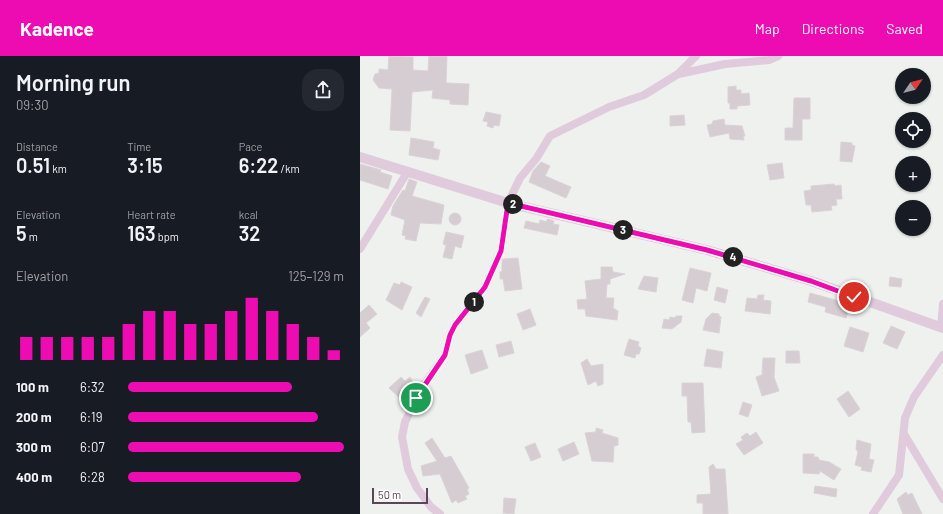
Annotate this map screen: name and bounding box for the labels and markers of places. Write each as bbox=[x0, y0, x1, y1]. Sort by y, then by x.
pin: 2 bbox=[503, 194, 523, 214]
pin: 3 bbox=[613, 220, 633, 240]
pin: 4 bbox=[723, 247, 743, 267]
pin bbox=[837, 280, 871, 314]
pin: 1 bbox=[464, 292, 484, 312]
pin bbox=[399, 381, 433, 415]

